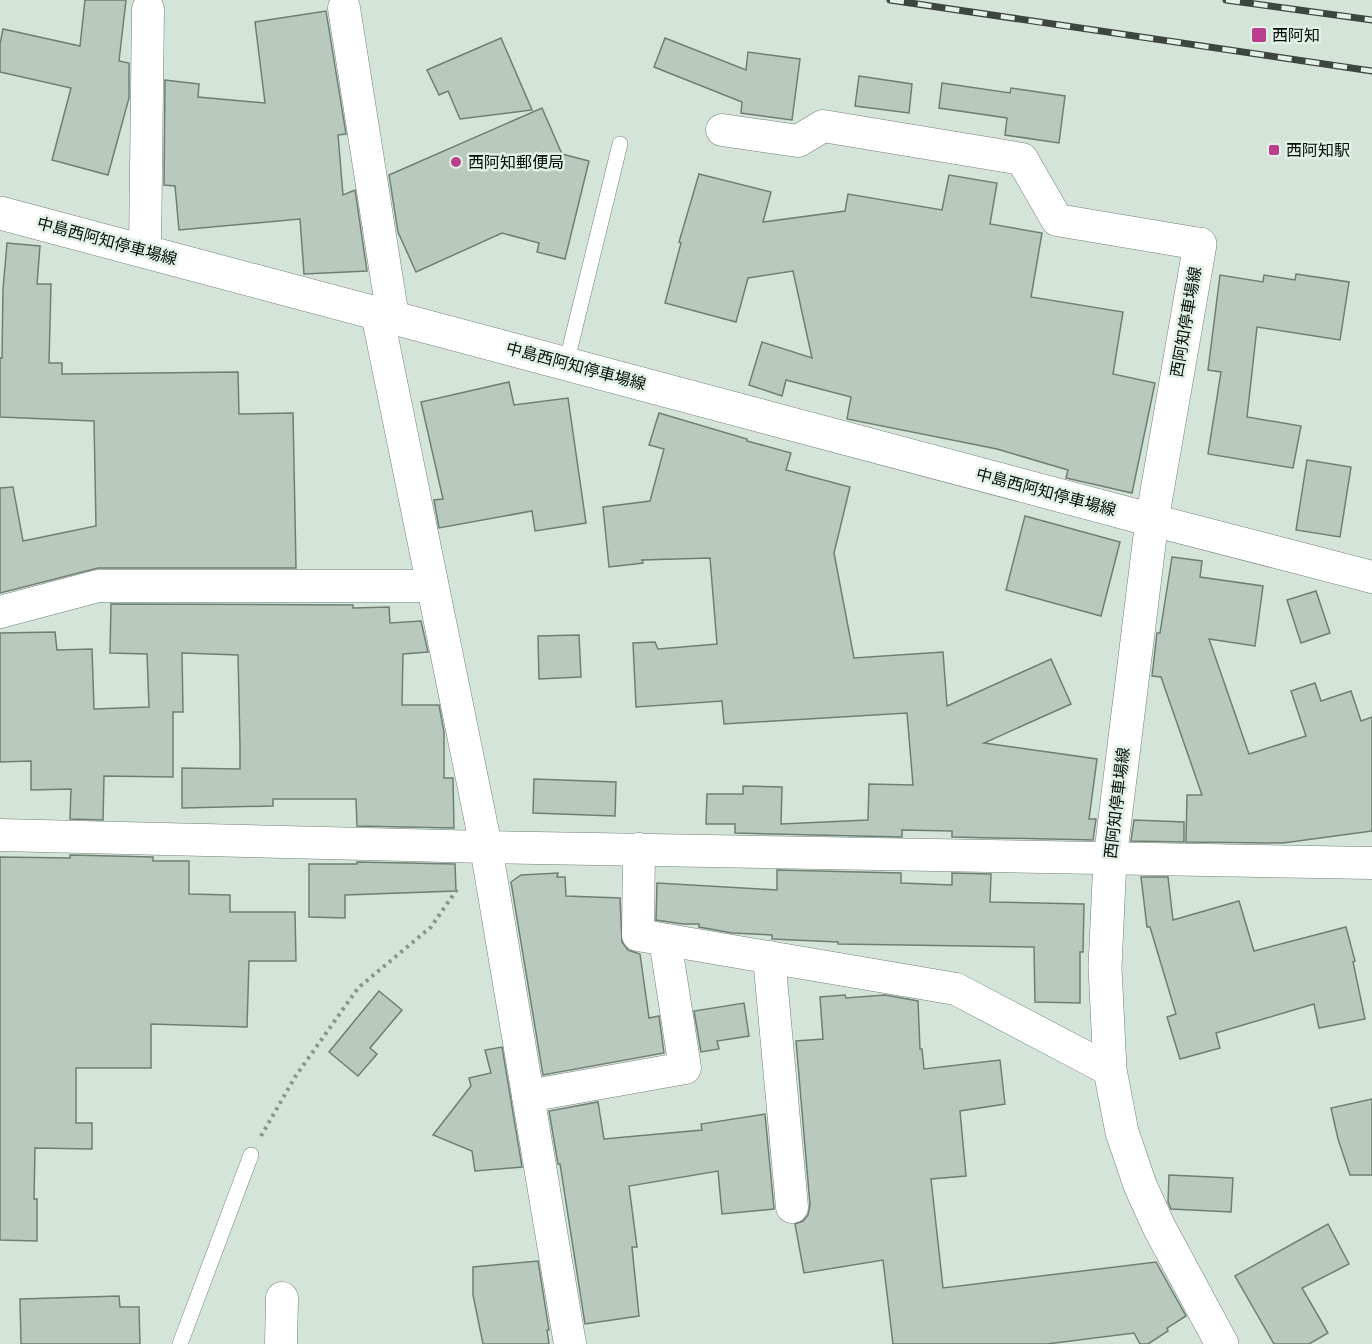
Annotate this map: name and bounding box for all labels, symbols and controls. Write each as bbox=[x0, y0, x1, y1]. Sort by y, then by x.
marker: 西阿知 bbox=[1250, 26, 1268, 44]
place label: 西阿知 bbox=[1272, 26, 1320, 45]
place label: 西阿知駅 bbox=[1286, 141, 1350, 160]
marker: 西阿知駅 bbox=[1267, 143, 1281, 157]
place label: 西阿知郵便局 bbox=[468, 153, 564, 172]
marker: 西阿知郵便局 bbox=[449, 155, 463, 169]
street label: 中島西阿知停車場線 bbox=[35, 213, 179, 269]
street label: 西阿知停車場線 bbox=[1167, 265, 1205, 379]
street label: 中島西阿知停車場線 bbox=[504, 338, 648, 394]
street label: 中島西阿知停車場線 bbox=[974, 464, 1118, 520]
street label: 西阿知停車場線 bbox=[1101, 746, 1133, 860]

